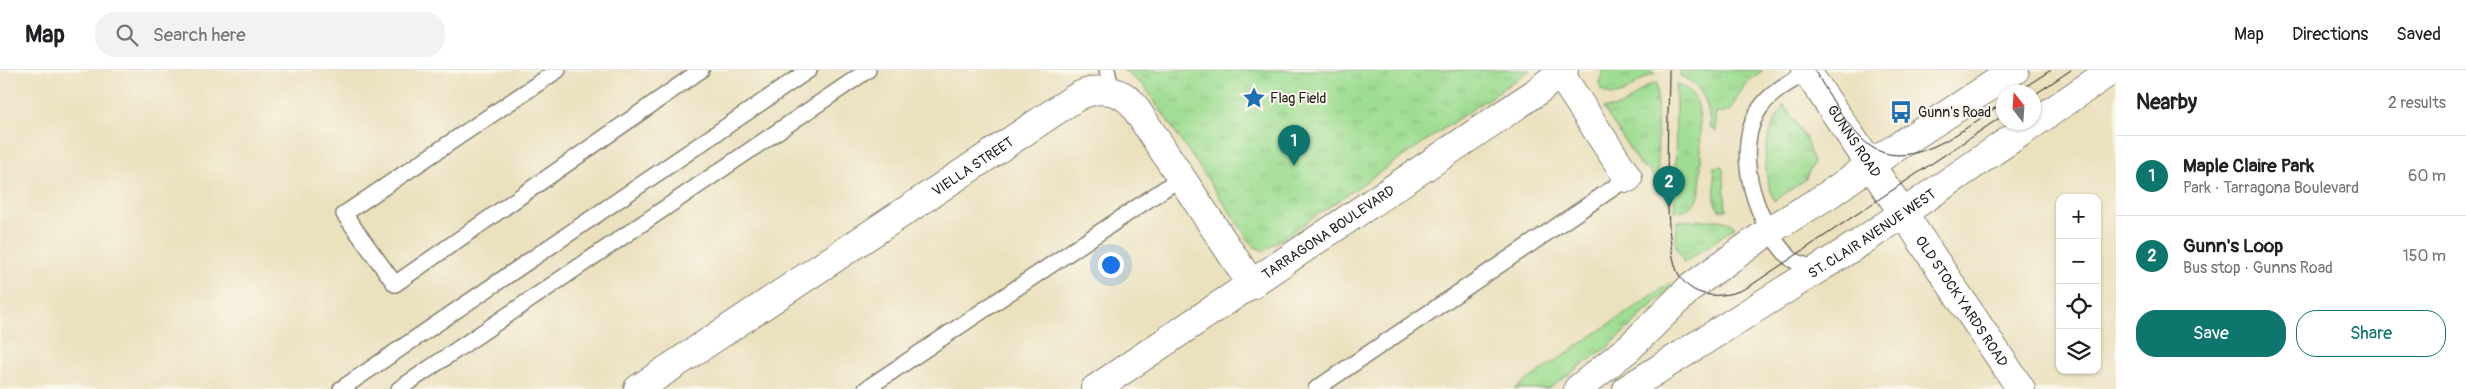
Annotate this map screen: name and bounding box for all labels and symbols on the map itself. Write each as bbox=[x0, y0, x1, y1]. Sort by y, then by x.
place icon: Flag Field bbox=[1241, 85, 1267, 111]
north arrow bbox=[1996, 85, 2041, 130]
place label: Flag Field bbox=[1270, 90, 1327, 107]
bus stop icon: Gunn's Road bbox=[1888, 99, 1914, 125]
street label: GUNNS ROAD bbox=[1823, 102, 1884, 181]
place label: Gunn's Road bbox=[1918, 104, 1991, 121]
pin: 1 bbox=[1278, 125, 1310, 166]
street label: VIELLA STREET bbox=[929, 133, 1017, 200]
pin: 2 bbox=[1653, 166, 1685, 207]
street label: TARRAGONA BOULEVARD bbox=[1259, 182, 1398, 283]
street label: ST. CLAIR AVENUE WEST bbox=[1805, 185, 1939, 282]
street label: OLD STOCK YARDS ROAD bbox=[1912, 233, 2012, 370]
your location bbox=[1098, 252, 1124, 278]

